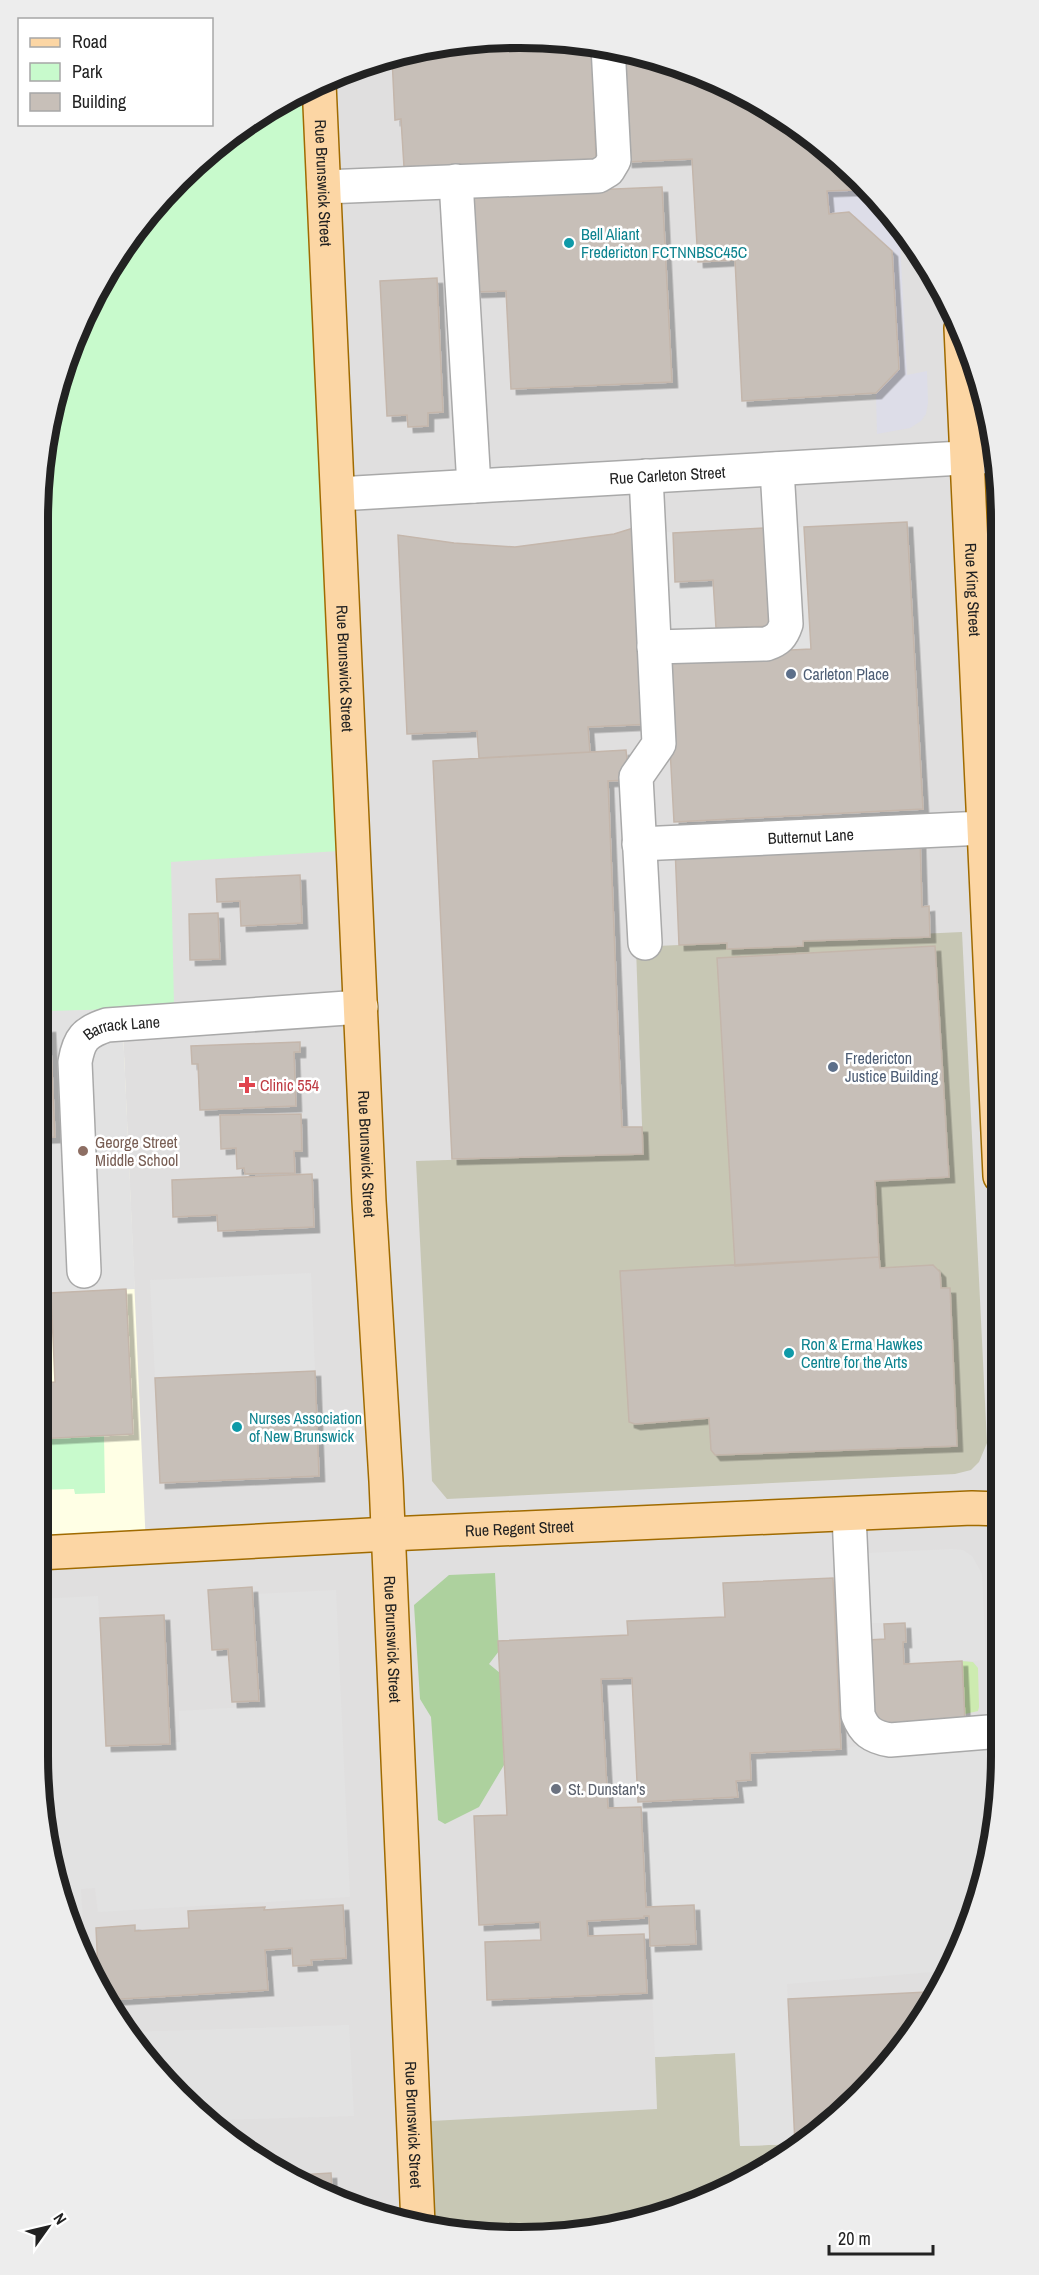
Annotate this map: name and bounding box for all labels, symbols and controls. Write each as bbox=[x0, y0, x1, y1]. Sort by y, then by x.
legend bbox=[18, 18, 213, 126]
text: Road bbox=[72, 29, 107, 54]
text: Park bbox=[72, 59, 103, 84]
text: Building bbox=[72, 89, 127, 114]
street label: Rue Brunswick Street bbox=[310, 119, 337, 247]
place label: Bell Aliant Fredericton FCTNNBSC45C bbox=[581, 223, 747, 263]
marker: Bell Aliant Fredericton FCTNNBSC45C bbox=[562, 236, 576, 250]
street label: Rue Carleton Street bbox=[609, 461, 726, 489]
street label: Rue King Street bbox=[960, 543, 986, 637]
street label: Rue Brunswick Street bbox=[331, 604, 359, 733]
place label: Carleton Place bbox=[803, 663, 889, 685]
marker: Carleton Place bbox=[784, 667, 798, 681]
street label: Butternut Lane bbox=[767, 823, 854, 849]
street label: Barrack Lane bbox=[78, 1010, 161, 1045]
place label: Fredericton Justice Building bbox=[845, 1047, 939, 1087]
marker: Fredericton Justice Building bbox=[826, 1060, 840, 1074]
place label: Clinic 554 bbox=[260, 1074, 319, 1096]
marker: Clinic 554 bbox=[238, 1076, 256, 1094]
street label: Rue Brunswick Street bbox=[353, 1090, 381, 1218]
place label: George Street Middle School bbox=[95, 1131, 178, 1171]
marker: George Street Middle School bbox=[76, 1144, 90, 1158]
place label: Ron & Erma Hawkes Centre for the Arts bbox=[801, 1333, 923, 1373]
marker: Ron & Erma Hawkes Centre for the Arts bbox=[782, 1346, 796, 1360]
place label: Nurses Association of New Brunswick bbox=[249, 1407, 362, 1447]
marker: Nurses Association of New Brunswick bbox=[230, 1420, 244, 1434]
street label: Rue Regent Street bbox=[465, 1515, 575, 1542]
street label: Rue Brunswick Street bbox=[379, 1575, 407, 1703]
place label: St. Dunstan's bbox=[568, 1778, 646, 1800]
marker: St. Dunstan's bbox=[549, 1782, 563, 1796]
street label: Rue Brunswick Street bbox=[400, 2061, 427, 2189]
north arrow bbox=[18, 2197, 78, 2257]
text: N bbox=[49, 2209, 72, 2229]
scale bar bbox=[829, 2218, 932, 2256]
text: 20 m bbox=[838, 2226, 871, 2251]

